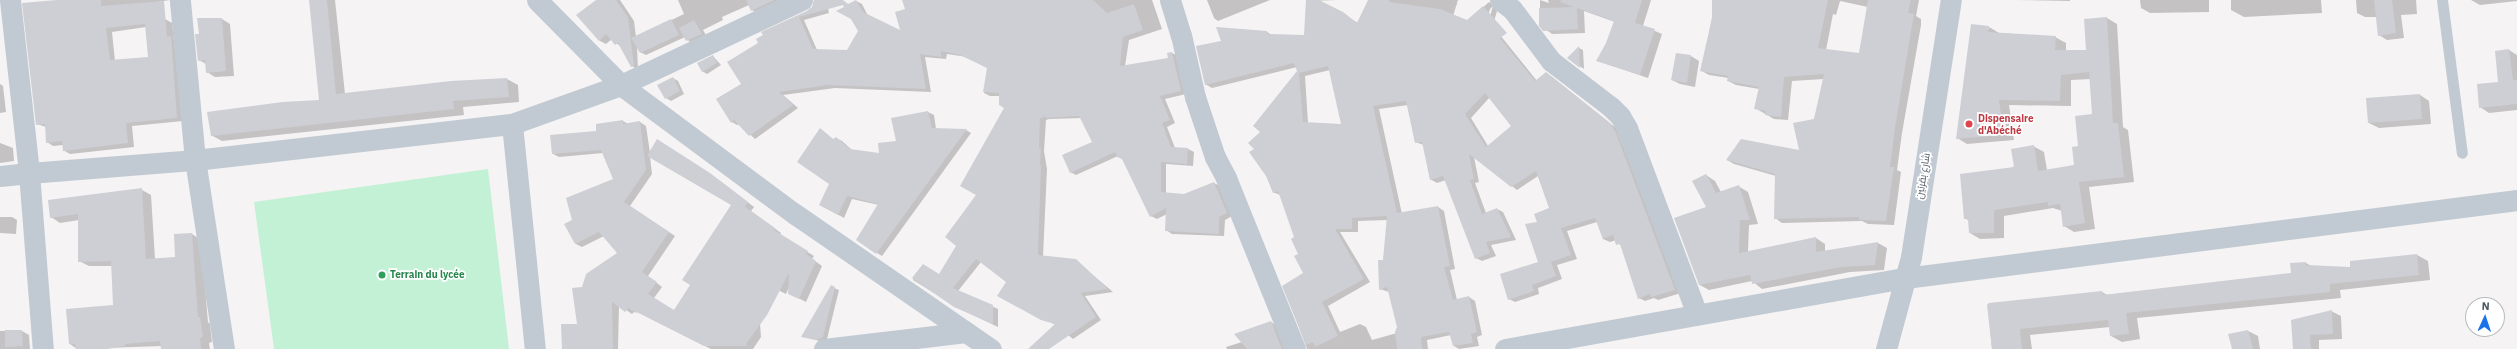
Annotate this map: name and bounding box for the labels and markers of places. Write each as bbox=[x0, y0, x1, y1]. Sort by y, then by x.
place label: Dispensaire d'Abéché bbox=[1978, 112, 2034, 136]
marker: Dispensaire d'Abéché bbox=[1963, 118, 1975, 130]
place label: Terrain du lycée bbox=[390, 269, 465, 281]
marker: Terrain du lycée bbox=[377, 270, 387, 280]

